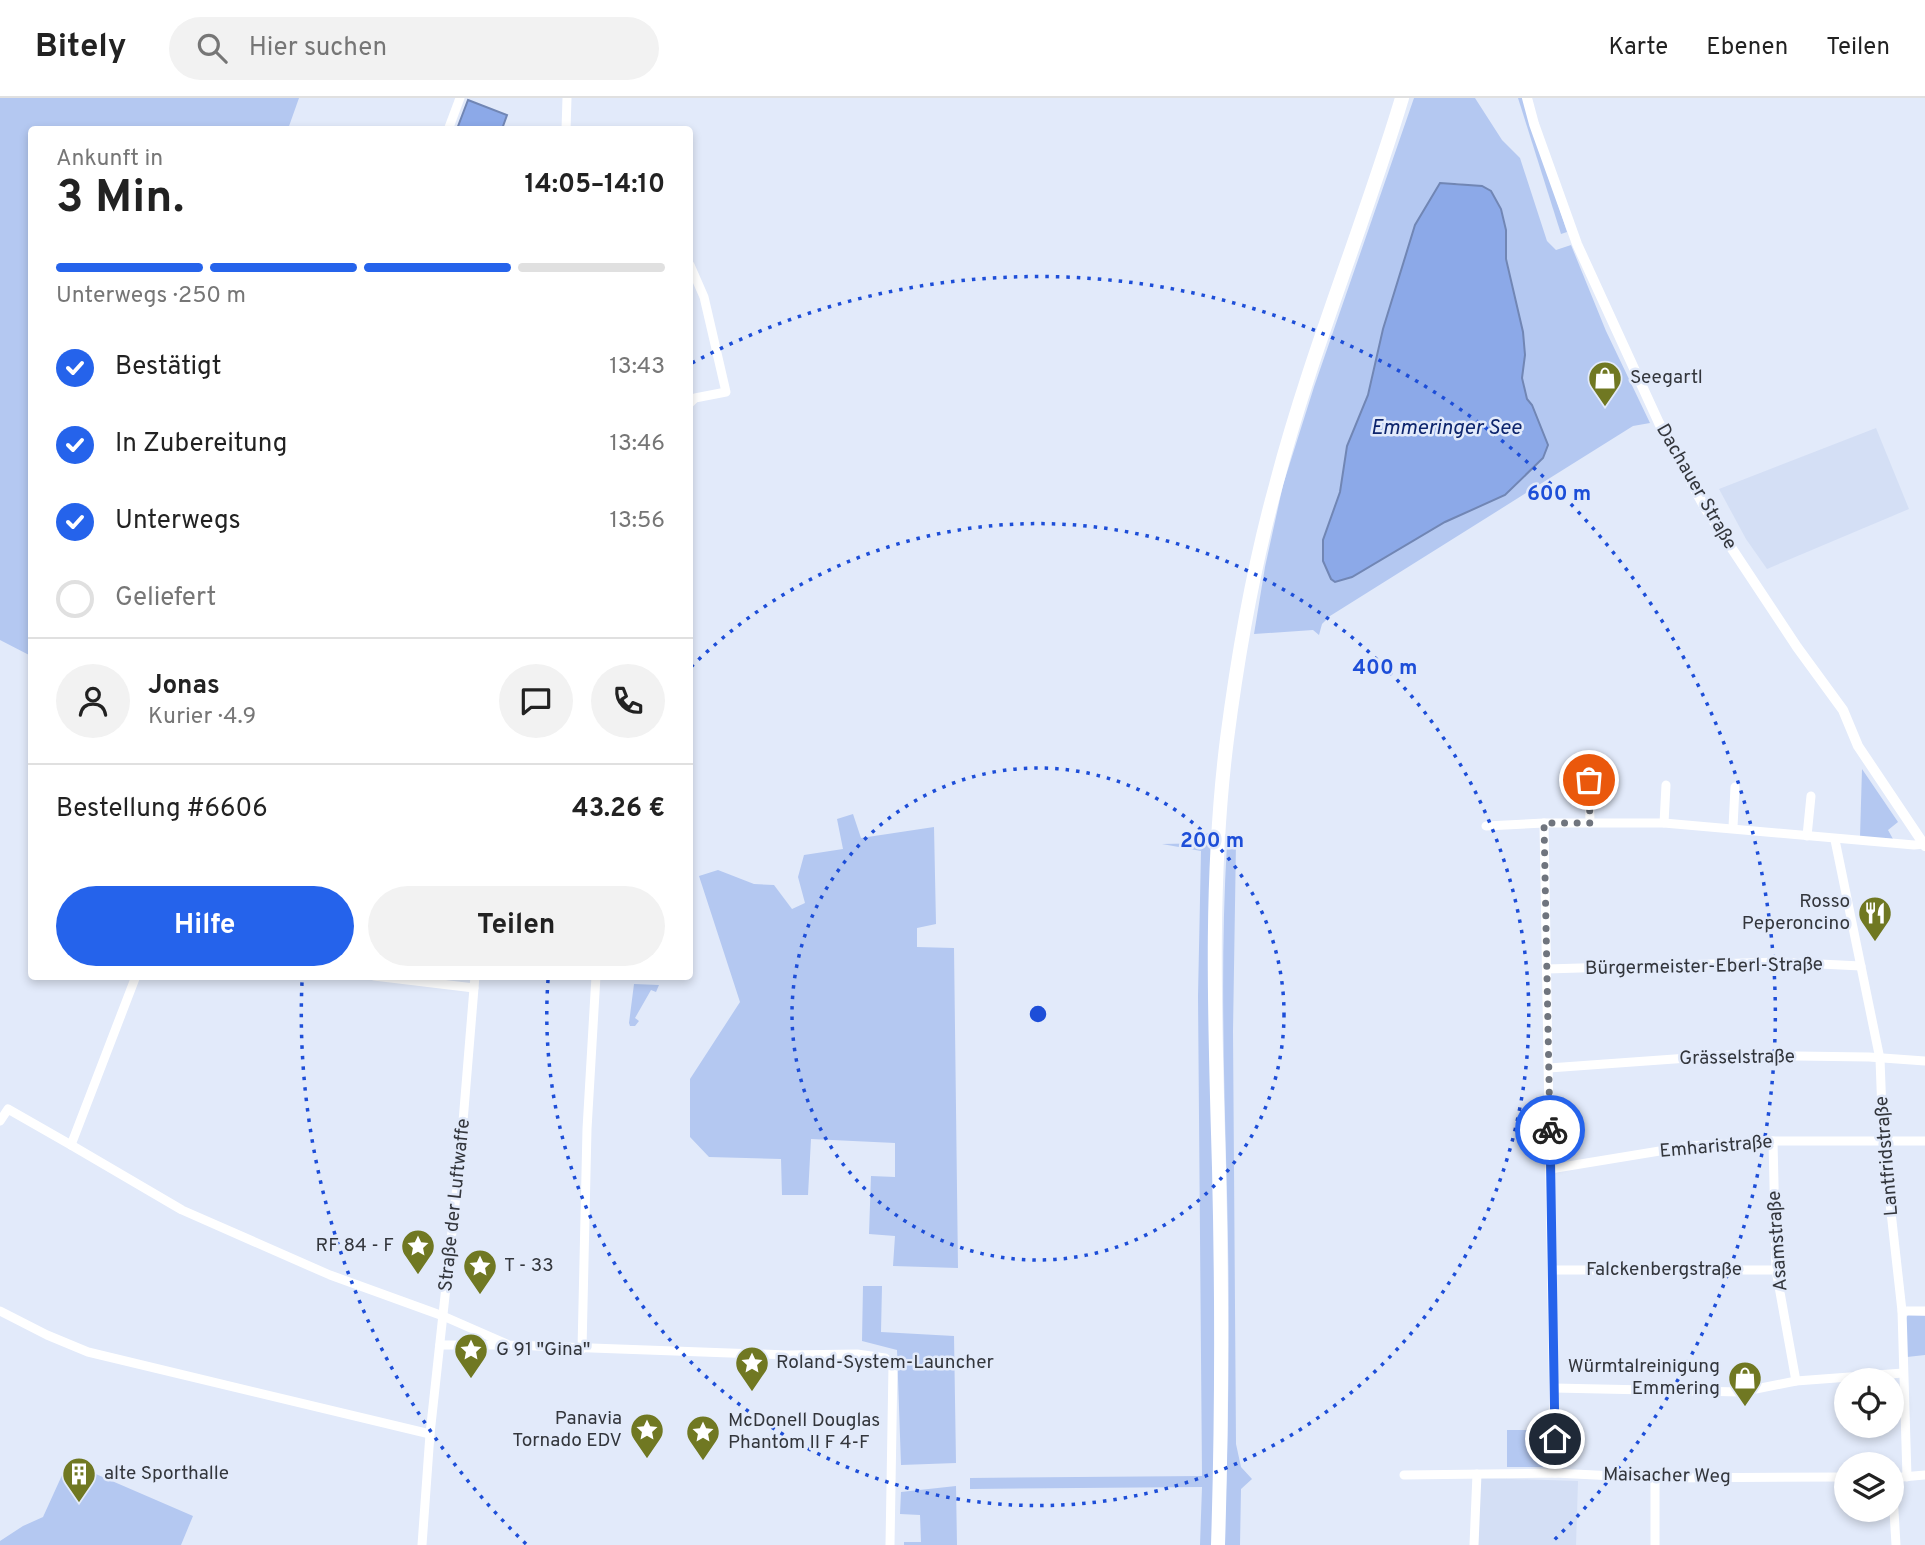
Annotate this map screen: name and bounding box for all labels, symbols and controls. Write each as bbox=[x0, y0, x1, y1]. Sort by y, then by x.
search box bbox=[169, 17, 659, 80]
text: Bitely bbox=[35, 27, 127, 69]
icon: search bbox=[193, 29, 231, 67]
text: Hier suchen bbox=[249, 32, 387, 65]
text: Karte bbox=[1608, 33, 1668, 63]
text: Ebenen bbox=[1706, 33, 1788, 63]
text: Teilen bbox=[1826, 33, 1890, 63]
text: Ankunft in bbox=[56, 145, 163, 174]
text: 14:05–14:10 bbox=[525, 169, 665, 202]
text: 3 Min. bbox=[56, 170, 184, 229]
text: Unterwegs · 250 m bbox=[56, 282, 246, 311]
icon: check bbox=[56, 349, 94, 387]
text: Bestätigt bbox=[115, 351, 222, 384]
text: 13:43 bbox=[609, 353, 665, 382]
shop icon: Seegartl bbox=[1586, 359, 1624, 408]
place label: Seegartl bbox=[1630, 366, 1703, 390]
water label: Emmeringer See bbox=[1371, 415, 1522, 442]
street label: Dachauer Straße bbox=[1650, 420, 1742, 554]
icon: check bbox=[56, 426, 94, 464]
text: In Zubereitung bbox=[115, 428, 287, 461]
text: 13:46 bbox=[609, 430, 665, 459]
text: 600 m bbox=[1527, 481, 1591, 508]
icon: check bbox=[56, 503, 94, 541]
text: Unterwegs bbox=[115, 505, 241, 538]
text: 13:56 bbox=[609, 507, 665, 536]
text: Geliefert bbox=[115, 582, 216, 615]
text: 400 m bbox=[1353, 655, 1417, 682]
button: person bbox=[56, 664, 130, 738]
button: chat bbox=[499, 664, 573, 738]
button: phone bbox=[591, 664, 665, 738]
text: Jonas bbox=[148, 670, 220, 703]
text: Kurier · 4.9 bbox=[148, 703, 256, 732]
pin bbox=[1559, 750, 1619, 810]
icon: bag bbox=[1570, 761, 1608, 799]
text: Bestellung #6606 bbox=[56, 793, 268, 826]
text: 43.26 € bbox=[572, 793, 665, 826]
text: 200 m bbox=[1180, 828, 1244, 855]
button: Hilfe bbox=[56, 886, 354, 966]
button: Teilen bbox=[368, 886, 665, 966]
place label: Rosso Peperoncino bbox=[1742, 890, 1850, 936]
restaurant icon: Rosso Peperoncino bbox=[1856, 894, 1894, 943]
street label: Bürgermeister-Eberl-Straße bbox=[1585, 953, 1823, 981]
centre of rings bbox=[1026, 1002, 1050, 1026]
street label: Grässelstraße bbox=[1679, 1045, 1795, 1071]
courier bbox=[1515, 1095, 1585, 1165]
street label: Lantfridstraße bbox=[1870, 1095, 1904, 1217]
icon: bike bbox=[1531, 1111, 1569, 1149]
street label: Straße der Luftwaffe bbox=[434, 1117, 476, 1293]
street label: Emharistraße bbox=[1658, 1130, 1774, 1164]
street label: Asamstraße bbox=[1763, 1190, 1793, 1292]
place icon: RF 84 - F bbox=[399, 1227, 437, 1276]
place label: RF 84 - F bbox=[316, 1234, 394, 1258]
place icon: T - 33 bbox=[461, 1247, 499, 1296]
place label: T - 33 bbox=[504, 1254, 554, 1278]
street label: Falckenbergstraße bbox=[1586, 1258, 1742, 1282]
place icon: G 91 "Gina" bbox=[452, 1331, 490, 1380]
place label: G 91 "Gina" bbox=[496, 1338, 590, 1362]
place icon: Roland-System-Launcher bbox=[733, 1344, 771, 1393]
place label: Roland-System-Launcher bbox=[776, 1351, 995, 1375]
place label: Würmtalreinigung Emmering bbox=[1568, 1355, 1720, 1401]
shop icon: Würmtalreinigung Emmering bbox=[1726, 1359, 1764, 1408]
map controls bbox=[1834, 1368, 1904, 1522]
button: locate bbox=[1834, 1368, 1904, 1438]
place label: Panavia Tornado EDV bbox=[512, 1407, 622, 1453]
place label: McDonell Douglas Phantom II F 4-F bbox=[728, 1409, 880, 1455]
pin bbox=[1525, 1409, 1585, 1469]
place icon: Panavia Tornado EDV bbox=[628, 1411, 666, 1460]
place icon: McDonell Douglas Phantom II F 4-F bbox=[684, 1413, 722, 1462]
icon: home bbox=[1536, 1420, 1574, 1458]
button: layers bbox=[1834, 1452, 1904, 1522]
building icon: alte Sporthalle bbox=[60, 1455, 98, 1504]
place label: alte Sporthalle bbox=[104, 1462, 229, 1486]
street label: Maisacher Weg bbox=[1603, 1463, 1731, 1489]

